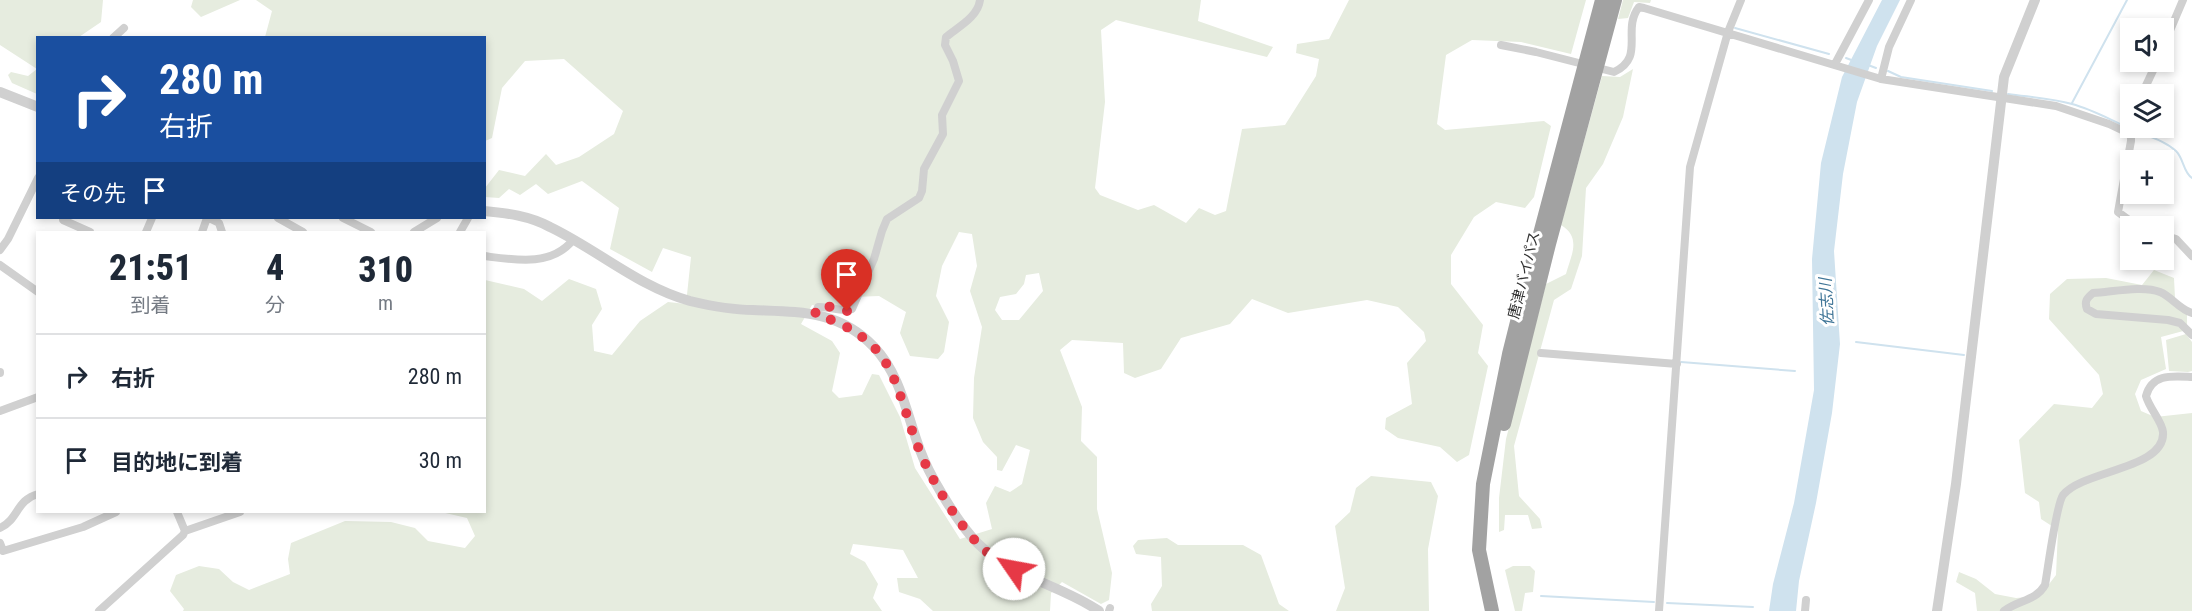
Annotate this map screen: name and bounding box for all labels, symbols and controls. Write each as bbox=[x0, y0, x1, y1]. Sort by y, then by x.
map controls bbox=[2120, 18, 2174, 270]
button: sound bbox=[2120, 18, 2174, 72]
text: 280 m bbox=[159, 55, 264, 104]
icon: right bbox=[60, 60, 138, 138]
button: layers bbox=[2120, 84, 2174, 138]
text: 右折 bbox=[159, 111, 213, 143]
button: + bbox=[2120, 150, 2174, 204]
icon: arrive bbox=[138, 174, 171, 207]
text: その先 bbox=[60, 181, 126, 206]
button: − bbox=[2120, 216, 2174, 270]
street label: 唐津バイパス bbox=[1504, 229, 1544, 321]
text: 21:51 bbox=[109, 247, 192, 289]
text: 4 bbox=[266, 247, 284, 289]
text: 310 bbox=[358, 249, 413, 291]
pin bbox=[821, 249, 872, 311]
icon: arrive bbox=[830, 258, 863, 291]
water label: 佐志川 bbox=[1816, 276, 1837, 326]
text: m bbox=[378, 291, 393, 315]
text: 到着 bbox=[131, 293, 171, 317]
text: 分 bbox=[265, 293, 285, 317]
icon: right bbox=[60, 360, 93, 393]
text: 280 m bbox=[408, 364, 462, 389]
text: 右折 bbox=[111, 366, 155, 391]
icon: arrive bbox=[60, 444, 93, 477]
text: 30 m bbox=[419, 448, 462, 473]
text: 目的地に到着 bbox=[111, 450, 243, 475]
position arrow bbox=[982, 537, 1046, 601]

